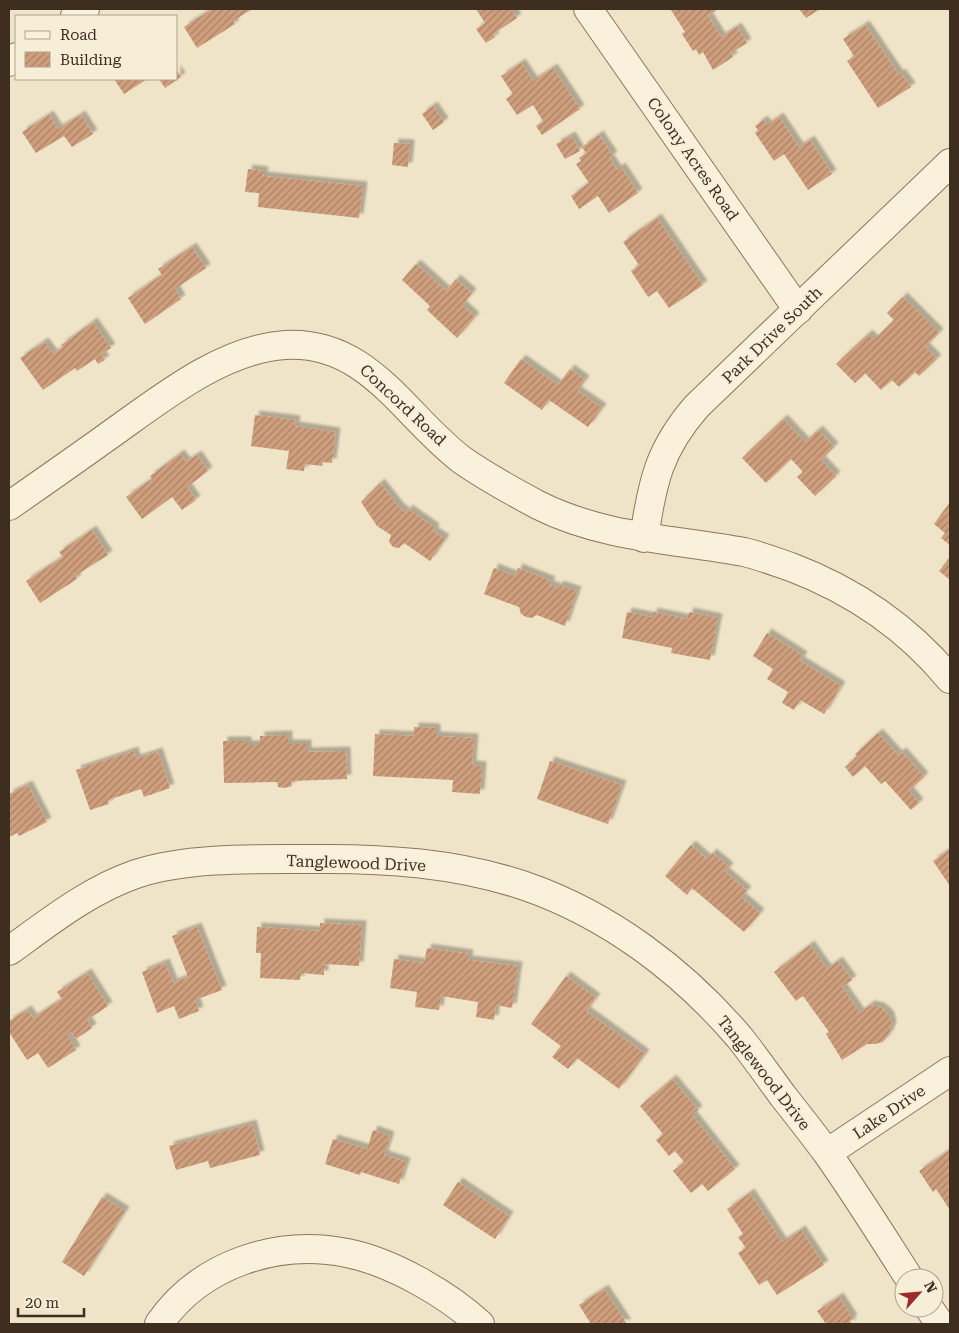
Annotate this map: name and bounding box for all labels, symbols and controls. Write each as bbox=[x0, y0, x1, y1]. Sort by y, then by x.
legend bbox=[15, 15, 178, 80]
text: Road bbox=[60, 26, 97, 44]
text: Building bbox=[60, 51, 122, 69]
street label: Colony Acres Road bbox=[643, 94, 743, 224]
street label: Park Drive South bbox=[718, 283, 826, 387]
street label: Concord Road bbox=[356, 360, 450, 450]
street label: Tanglewood Drive bbox=[286, 851, 426, 875]
street label: Tanglewood Drive bbox=[713, 1012, 815, 1134]
street label: Lake Drive bbox=[849, 1081, 929, 1143]
north arrow bbox=[894, 1268, 944, 1318]
text: N bbox=[921, 1279, 940, 1296]
scale bar bbox=[18, 1286, 84, 1318]
text: 20 m bbox=[25, 1294, 60, 1312]

